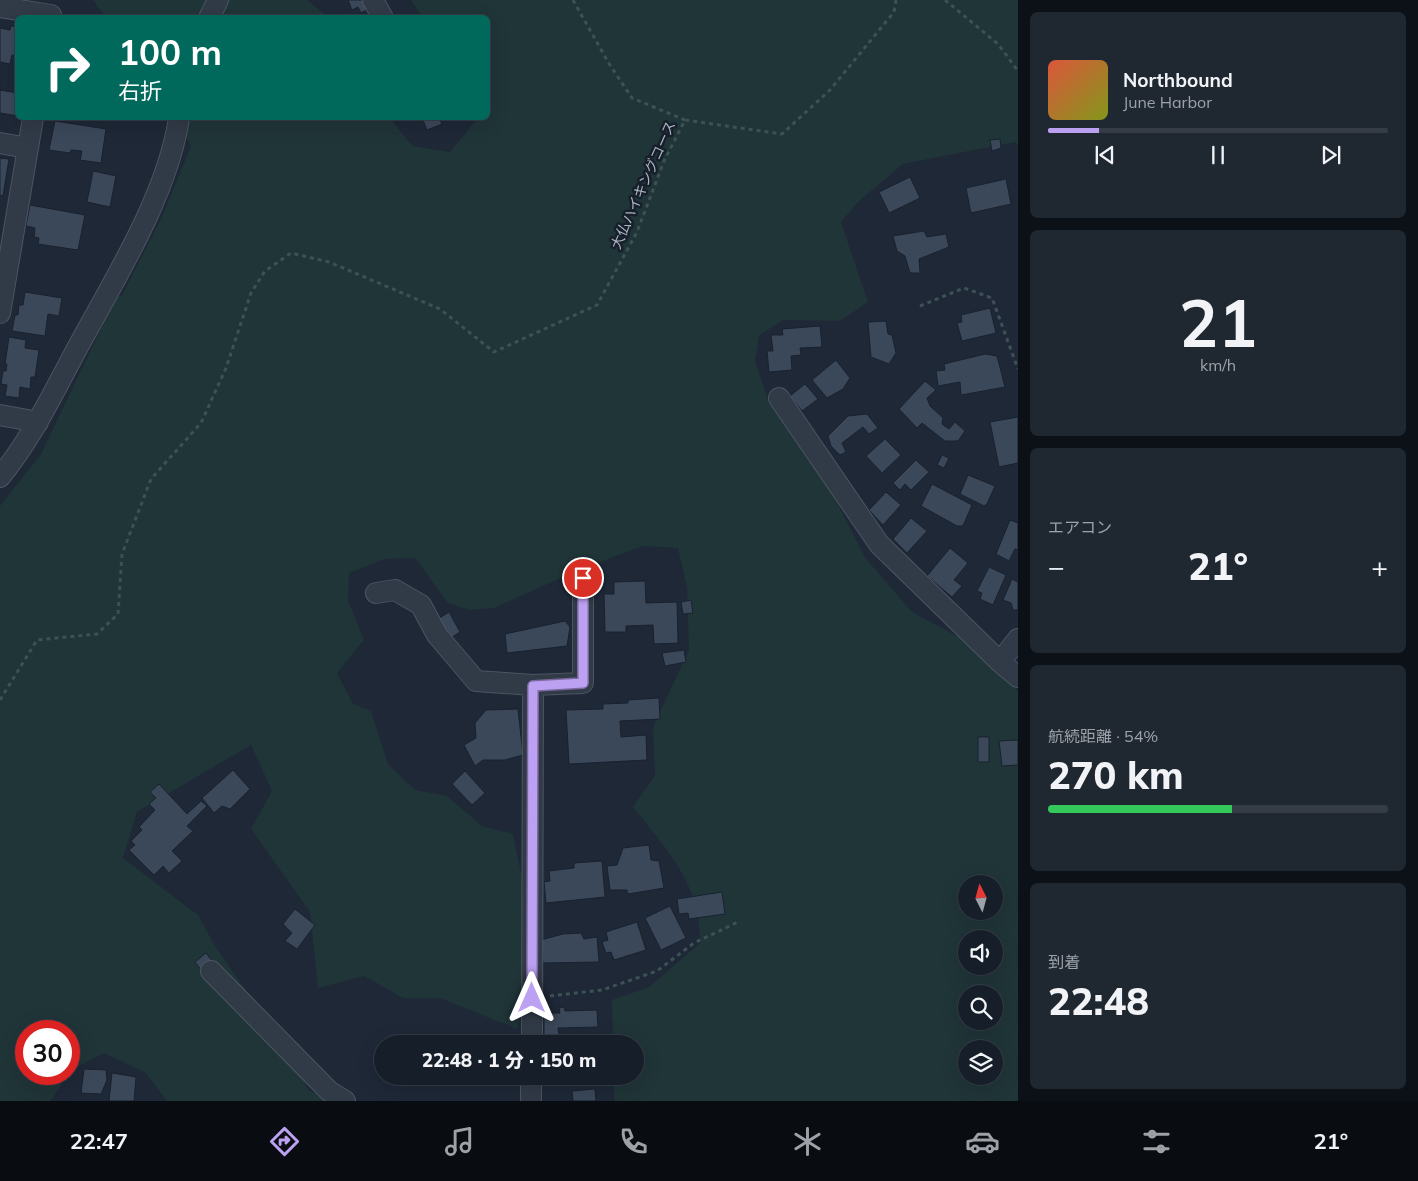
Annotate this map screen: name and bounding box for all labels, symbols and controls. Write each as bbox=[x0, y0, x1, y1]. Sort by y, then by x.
text: 100 m bbox=[118, 30, 222, 74]
icon: right bbox=[35, 35, 100, 100]
text: Northbound bbox=[1123, 68, 1233, 92]
text: 右折 bbox=[118, 77, 162, 105]
text: June Harbor bbox=[1123, 92, 1212, 112]
street label: 大仏ハイキングコース bbox=[607, 118, 679, 252]
icon: previous bbox=[1091, 141, 1119, 169]
icon: pause bbox=[1204, 141, 1232, 169]
icon: next bbox=[1317, 141, 1345, 169]
text: 21 bbox=[1179, 282, 1257, 363]
text: km/h bbox=[1200, 355, 1236, 375]
text: エアコン bbox=[1048, 517, 1112, 537]
text: 21° bbox=[1188, 542, 1248, 590]
text: − bbox=[1048, 549, 1065, 584]
text: + bbox=[1371, 549, 1388, 584]
pin bbox=[562, 557, 604, 599]
icon: arrive bbox=[569, 564, 597, 592]
text: 航続距離 · 54% bbox=[1048, 726, 1158, 746]
text: 270 km bbox=[1048, 751, 1184, 799]
north arrow bbox=[958, 875, 1002, 920]
map controls bbox=[958, 875, 1003, 1085]
button: sound bbox=[958, 930, 1003, 975]
text: 到着 bbox=[1048, 952, 1080, 972]
position arrow bbox=[505, 971, 557, 1023]
text: 22:48 bbox=[1048, 977, 1149, 1025]
button: search bbox=[958, 985, 1003, 1030]
speed limit sign: 30 bbox=[15, 1020, 80, 1085]
button: layers bbox=[958, 1040, 1003, 1085]
text: 22:48 · 1 分 · 150 m bbox=[422, 1048, 596, 1072]
icon: directions bbox=[267, 1124, 302, 1159]
icon: music bbox=[442, 1124, 477, 1159]
icon: phone bbox=[616, 1124, 651, 1159]
icon: climate bbox=[790, 1124, 825, 1159]
icon: car bbox=[965, 1124, 1000, 1159]
icon: filters bbox=[1139, 1124, 1174, 1159]
text: 22:47 bbox=[70, 1127, 128, 1155]
text: 21° bbox=[1313, 1127, 1348, 1155]

